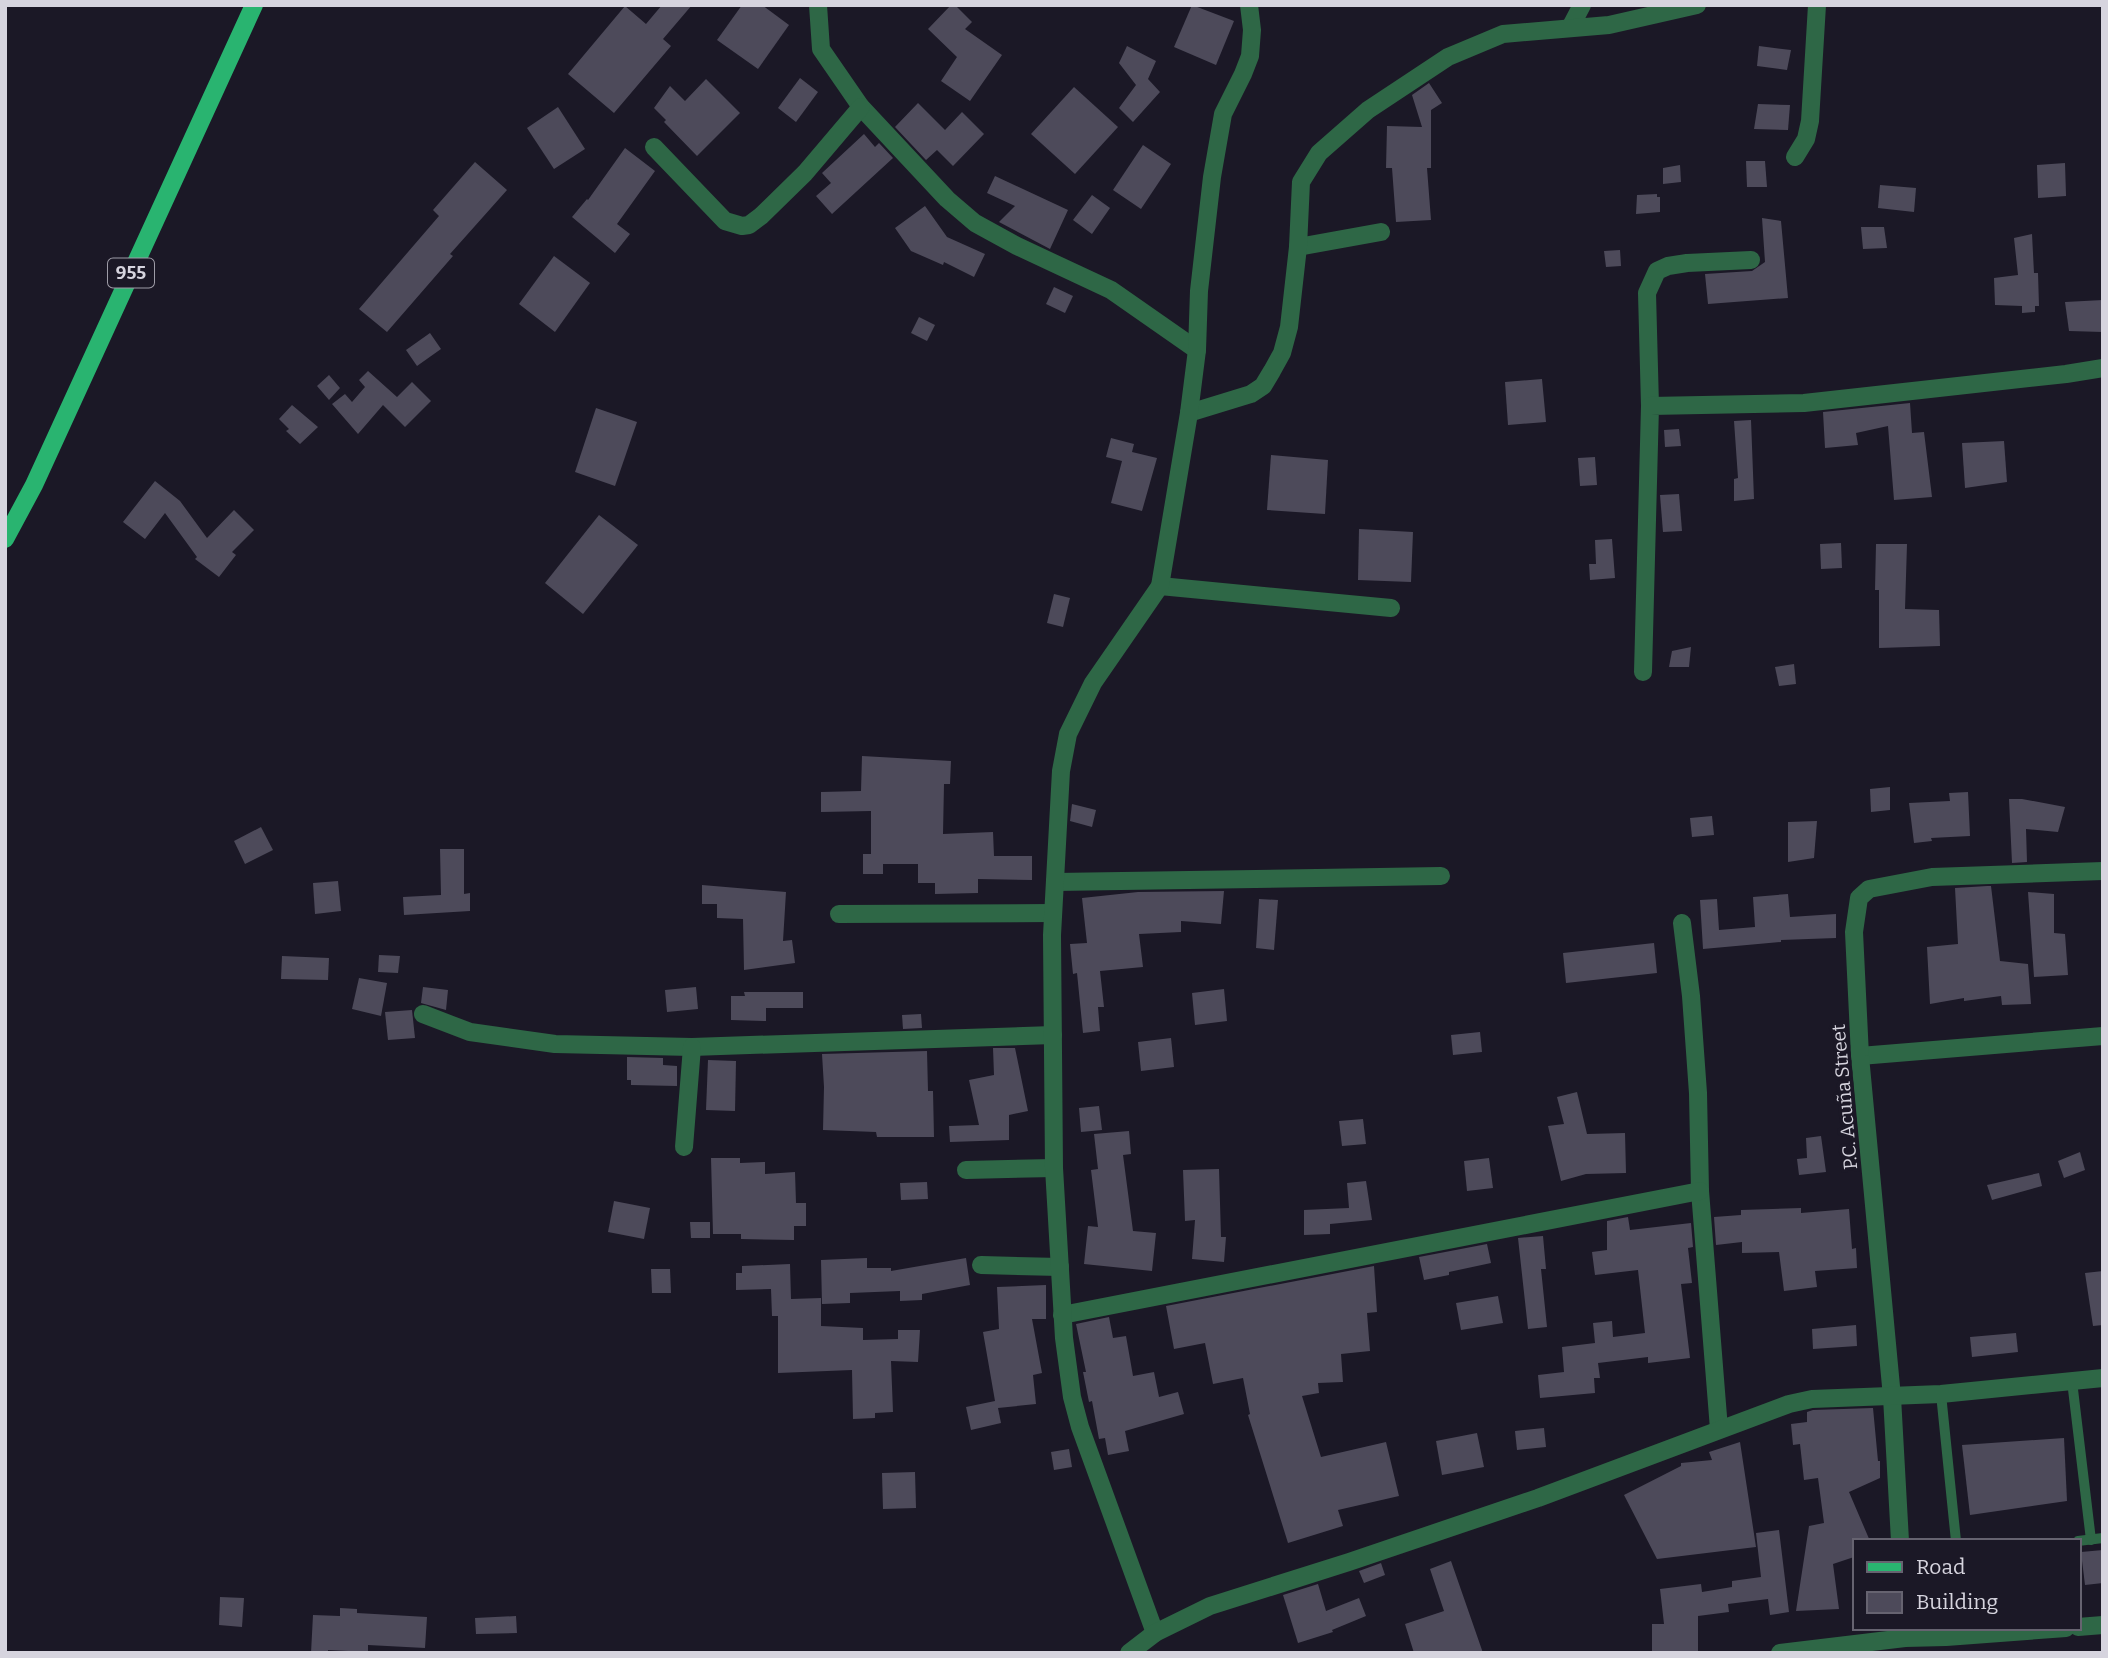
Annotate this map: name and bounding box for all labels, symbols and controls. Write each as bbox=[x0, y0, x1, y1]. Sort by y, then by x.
road number: 955 bbox=[108, 258, 154, 288]
street label: P.C. Acuña Street bbox=[1827, 1023, 1862, 1171]
legend bbox=[1853, 1539, 2080, 1630]
text: Road bbox=[1916, 1554, 1965, 1580]
text: Building bbox=[1916, 1589, 1999, 1615]

